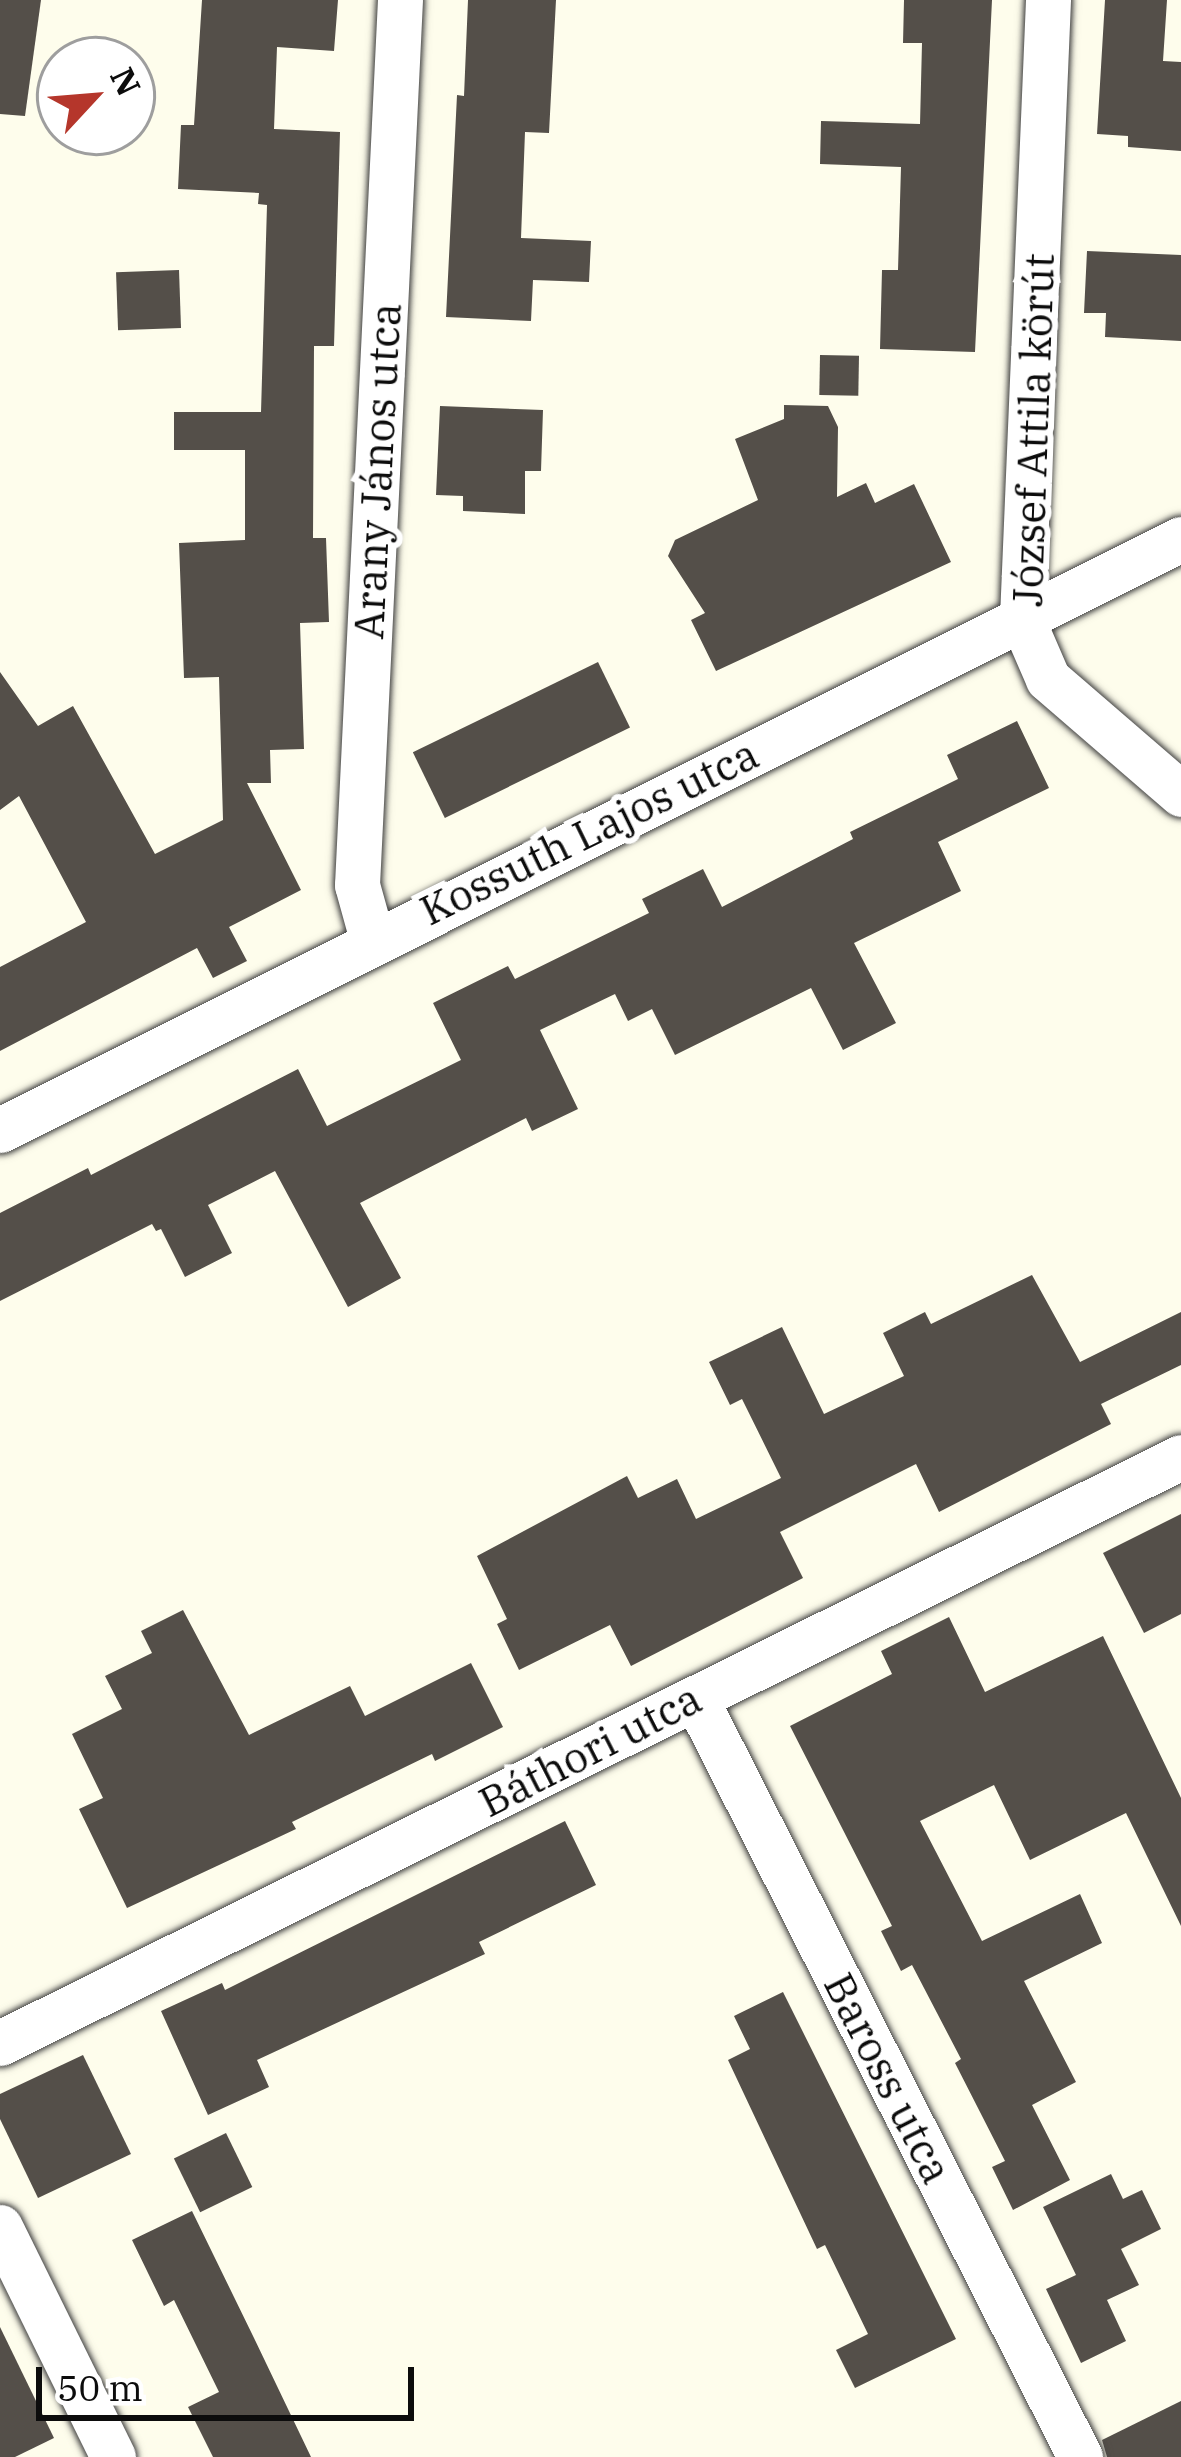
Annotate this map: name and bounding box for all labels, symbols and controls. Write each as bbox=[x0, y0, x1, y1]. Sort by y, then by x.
north arrow bbox=[36, 36, 156, 156]
text: N bbox=[101, 60, 151, 102]
street label: József Attila körút bbox=[1002, 252, 1064, 608]
street label: Arany János utca bbox=[343, 302, 411, 640]
street label: Kossuth Lajos utca bbox=[412, 728, 766, 936]
street label: Báthori utca bbox=[471, 1673, 709, 1827]
street label: Baross utca bbox=[814, 1964, 962, 2192]
scale bar bbox=[42, 2343, 420, 2417]
text: 50 m bbox=[57, 2364, 143, 2411]

